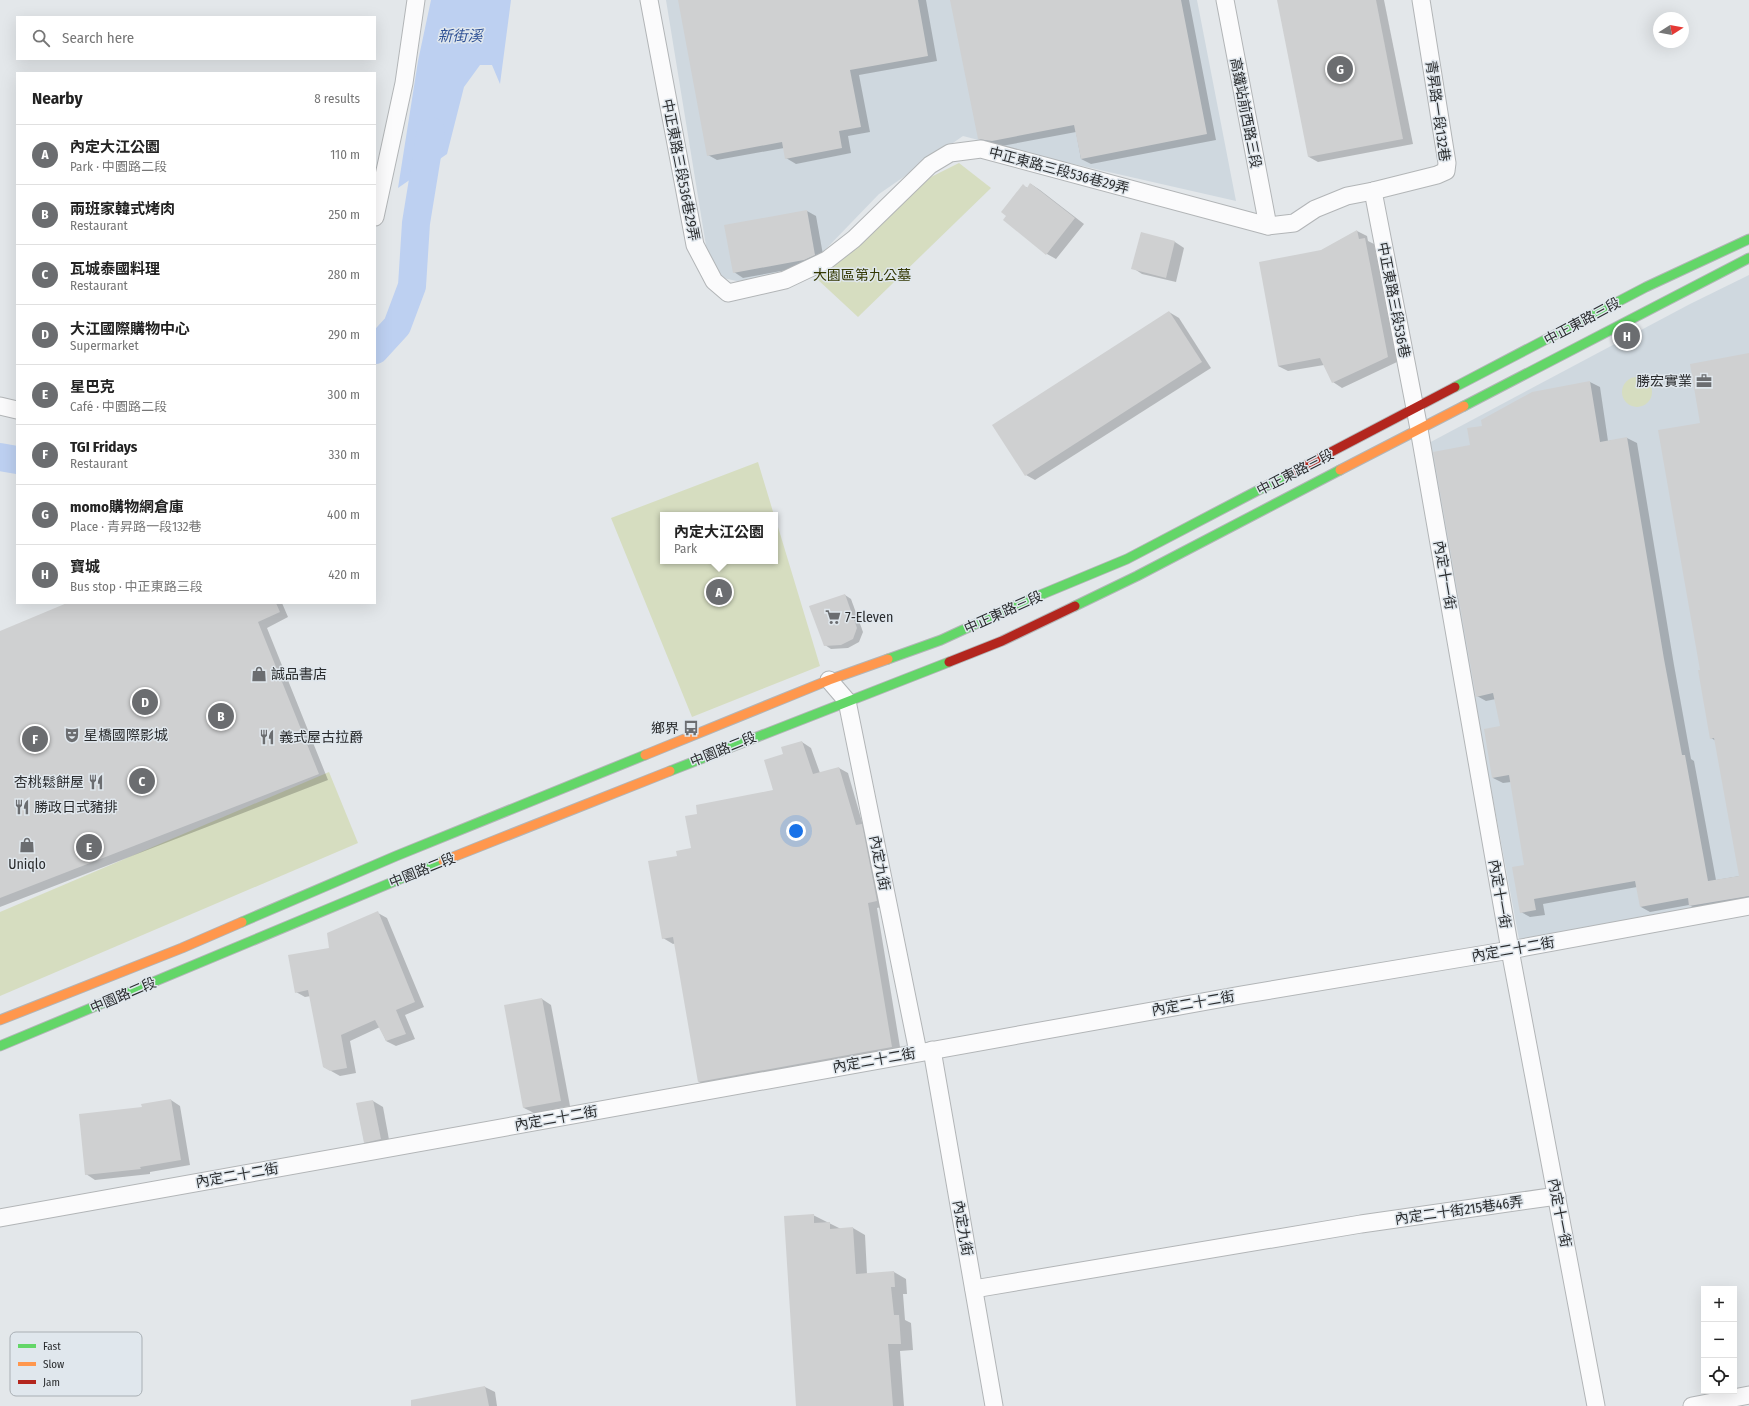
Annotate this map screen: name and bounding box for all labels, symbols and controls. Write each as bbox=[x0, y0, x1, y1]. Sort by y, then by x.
north arrow bbox=[1653, 12, 1689, 48]
search box bbox=[16, 16, 376, 60]
icon: search bbox=[30, 27, 52, 49]
water label: 新街溪 bbox=[437, 27, 484, 45]
text: Search here bbox=[62, 29, 134, 47]
pin: G bbox=[1327, 54, 1353, 84]
street label: 高鐵站前西路三段 bbox=[1226, 57, 1265, 170]
street label: 青昇路一段132巷 bbox=[1422, 59, 1453, 163]
text: Nearby bbox=[32, 88, 83, 109]
text: 8 results bbox=[314, 91, 360, 106]
street label: 中正東路三段536巷29弄 bbox=[658, 98, 703, 243]
text: 內定大江公園 bbox=[70, 138, 160, 156]
street label: 中正東路三段536巷29弄 bbox=[987, 144, 1131, 197]
text: A bbox=[41, 147, 49, 162]
text: 110 m bbox=[330, 147, 360, 162]
text: Park · 中園路二段 bbox=[70, 159, 167, 174]
text: 兩班家韓式烤肉 bbox=[70, 200, 175, 218]
text: B bbox=[41, 207, 49, 222]
text: 250 m bbox=[328, 207, 360, 222]
text: Restaurant bbox=[70, 218, 128, 233]
street label: 中正東路三段536巷 bbox=[1374, 241, 1413, 359]
text: 瓦城泰國料理 bbox=[70, 260, 160, 278]
text: C bbox=[42, 267, 48, 282]
text: 280 m bbox=[328, 267, 360, 282]
park label: 大園區第九公墓 bbox=[813, 267, 911, 284]
text: Restaurant bbox=[70, 278, 128, 293]
street label: 中正東路三段 bbox=[1541, 294, 1623, 349]
text: 大江國際購物中心 bbox=[70, 320, 190, 338]
pin: H bbox=[1614, 321, 1640, 351]
text: D bbox=[41, 327, 49, 342]
text: 290 m bbox=[328, 327, 360, 342]
text: Supermarket bbox=[70, 338, 139, 353]
office icon: 勝宏實業 bbox=[1695, 372, 1713, 390]
place label: 勝宏實業 bbox=[1636, 373, 1692, 390]
text: 星巴克 bbox=[70, 378, 115, 396]
text: E bbox=[42, 387, 48, 402]
text: 300 m bbox=[328, 387, 360, 402]
text: Café · 中園路二段 bbox=[70, 399, 167, 414]
text: TGI Fridays bbox=[70, 438, 137, 456]
street label: 中正東路三段 bbox=[1254, 446, 1337, 499]
text: F bbox=[42, 447, 48, 462]
text: 330 m bbox=[328, 447, 360, 462]
text: Restaurant bbox=[70, 456, 128, 471]
text: momo購物網倉庫 bbox=[70, 498, 184, 516]
text: G bbox=[41, 507, 49, 522]
text: 400 m bbox=[327, 507, 360, 522]
popup bbox=[660, 512, 778, 564]
text: Place · 青昇路一段132巷 bbox=[70, 519, 202, 534]
text: 內定大江公園 bbox=[674, 523, 764, 541]
street label: 內定十一街 bbox=[1430, 539, 1459, 611]
text: Park bbox=[674, 541, 697, 556]
text: 寶城 bbox=[70, 558, 100, 576]
text: H bbox=[41, 567, 49, 582]
text: 420 m bbox=[328, 567, 360, 582]
pin: A bbox=[706, 577, 732, 607]
text: Bus stop · 中正東路三段 bbox=[70, 579, 203, 594]
street label: 中正東路三段 bbox=[961, 588, 1045, 637]
supermarket icon: 7-Eleven bbox=[824, 608, 842, 626]
place label: 7-Eleven bbox=[845, 609, 893, 626]
shop icon: 誠品書店 bbox=[250, 665, 268, 683]
place label: 誠品書店 bbox=[271, 666, 327, 683]
pin: D bbox=[132, 687, 158, 717]
pin: B bbox=[208, 701, 234, 731]
bus stop icon: 鄉界 bbox=[682, 719, 700, 737]
place label: 鄉界 bbox=[651, 720, 679, 737]
pin: F bbox=[22, 724, 48, 754]
theatre icon: 星橋國際影城 bbox=[63, 726, 81, 744]
place label: 星橋國際影城 bbox=[84, 727, 168, 744]
restaurant icon: 義式屋古拉爵 bbox=[258, 728, 276, 746]
street label: 中園路二段 bbox=[688, 728, 759, 770]
place label: 義式屋古拉爵 bbox=[279, 729, 363, 746]
pin: C bbox=[129, 766, 155, 796]
restaurant icon: 杏桃鬆餅屋 bbox=[87, 773, 105, 791]
place label: 杏桃鬆餅屋 bbox=[14, 774, 84, 791]
restaurant icon: 勝政日式豬排 bbox=[13, 798, 31, 816]
place label: 勝政日式豬排 bbox=[34, 799, 118, 816]
your location bbox=[786, 821, 806, 841]
pin: E bbox=[76, 832, 102, 862]
street label: 內定九街 bbox=[866, 834, 893, 892]
shop icon: Uniqlo bbox=[18, 836, 36, 854]
street label: 中園路二段 bbox=[387, 849, 458, 891]
place label: Uniqlo bbox=[8, 856, 46, 873]
street label: 內定十一街 bbox=[1485, 858, 1514, 930]
street label: 內定二十二街 bbox=[1470, 934, 1556, 965]
street label: 中園路二段 bbox=[88, 974, 159, 1017]
street label: 內定二十二街 bbox=[1150, 988, 1236, 1019]
street label: 內定二十二街 bbox=[831, 1045, 917, 1076]
street label: 內定二十二街 bbox=[513, 1103, 599, 1134]
street label: 內定二十二街 bbox=[194, 1160, 280, 1191]
street label: 內定十一街 bbox=[1544, 1177, 1575, 1249]
street label: 內定二十街215巷46弄 bbox=[1394, 1193, 1524, 1228]
street label: 內定九街 bbox=[949, 1199, 976, 1257]
map controls bbox=[1701, 1286, 1737, 1394]
button: + bbox=[1701, 1286, 1737, 1322]
button: − bbox=[1701, 1322, 1737, 1358]
legend bbox=[10, 1332, 142, 1396]
text: Fast bbox=[43, 1340, 61, 1353]
text: Slow bbox=[43, 1358, 64, 1371]
button: locate bbox=[1701, 1358, 1737, 1394]
text: Jam bbox=[43, 1376, 60, 1389]

